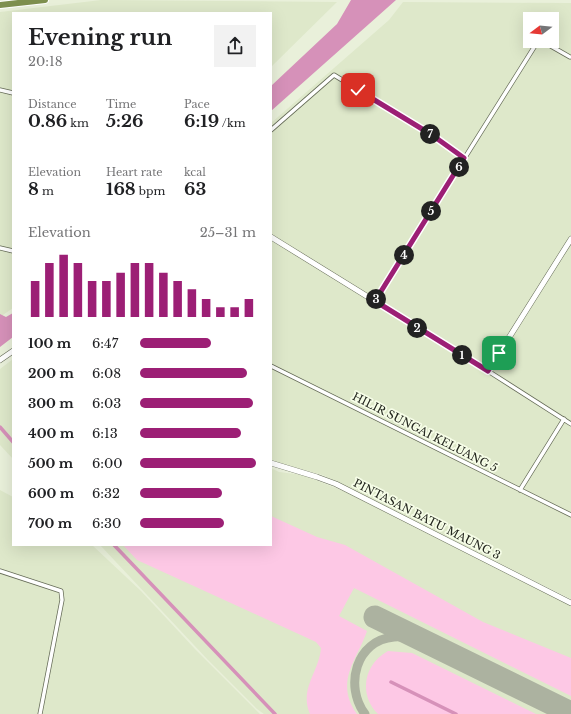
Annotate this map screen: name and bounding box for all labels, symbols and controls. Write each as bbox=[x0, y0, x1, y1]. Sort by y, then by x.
north arrow bbox=[523, 12, 559, 48]
map controls bbox=[523, 12, 559, 48]
text: Evening run bbox=[28, 24, 172, 51]
button: share bbox=[214, 25, 256, 67]
text: 20:18 bbox=[28, 53, 63, 70]
pin bbox=[341, 73, 375, 107]
icon: check bbox=[347, 79, 369, 101]
text: Distance bbox=[28, 97, 77, 111]
text: Time bbox=[106, 97, 136, 111]
text: Pace bbox=[184, 97, 210, 111]
text: 0.86 bbox=[28, 111, 67, 132]
text: 5:26 bbox=[106, 111, 143, 132]
text: 6:19 bbox=[184, 111, 219, 132]
text: km bbox=[67, 116, 89, 130]
text: /km bbox=[219, 116, 246, 130]
pin: 7 bbox=[420, 124, 440, 144]
text: 7 bbox=[427, 127, 433, 141]
pin: 6 bbox=[449, 157, 469, 177]
text: 6 bbox=[455, 160, 463, 174]
text: Elevation bbox=[28, 165, 81, 179]
text: Heart rate bbox=[106, 165, 163, 179]
text: kcal bbox=[184, 165, 206, 179]
text: 8 bbox=[28, 179, 39, 200]
text: 168 bbox=[106, 179, 136, 200]
text: 63 bbox=[184, 179, 206, 200]
text: m bbox=[39, 184, 54, 198]
text: bpm bbox=[136, 184, 165, 198]
pin: 5 bbox=[421, 201, 441, 221]
text: 5 bbox=[428, 204, 434, 218]
text: Elevation bbox=[28, 224, 91, 241]
text: 25–31 m bbox=[200, 224, 256, 241]
pin: 4 bbox=[394, 245, 414, 265]
text: 4 bbox=[400, 248, 408, 262]
pin: 3 bbox=[366, 289, 386, 309]
text: 3 bbox=[372, 292, 380, 306]
pin: 2 bbox=[407, 318, 427, 338]
text: 2 bbox=[413, 321, 421, 335]
text: 100 m bbox=[28, 335, 71, 352]
text: 6:47 bbox=[92, 335, 118, 352]
pin bbox=[482, 336, 516, 370]
icon: arrive bbox=[488, 342, 510, 364]
pin: 1 bbox=[452, 345, 472, 365]
text: 1 bbox=[460, 348, 464, 362]
text: 200 m bbox=[28, 365, 74, 382]
text: 6:08 bbox=[92, 365, 121, 382]
street label: HILIR SUNGAI KELUANG 5 bbox=[350, 389, 500, 475]
text: 300 m bbox=[28, 395, 74, 412]
text: 6:03 bbox=[92, 395, 121, 412]
text: 400 m bbox=[28, 425, 74, 442]
text: 6:13 bbox=[92, 425, 118, 442]
text: 500 m bbox=[28, 455, 73, 472]
text: 6:00 bbox=[92, 455, 123, 472]
street label: PINTASAN BATU MAUNG 3 bbox=[351, 476, 503, 562]
text: 600 m bbox=[28, 485, 74, 502]
text: 6:32 bbox=[92, 485, 120, 502]
text: 700 m bbox=[28, 515, 72, 532]
text: 6:30 bbox=[92, 515, 121, 532]

